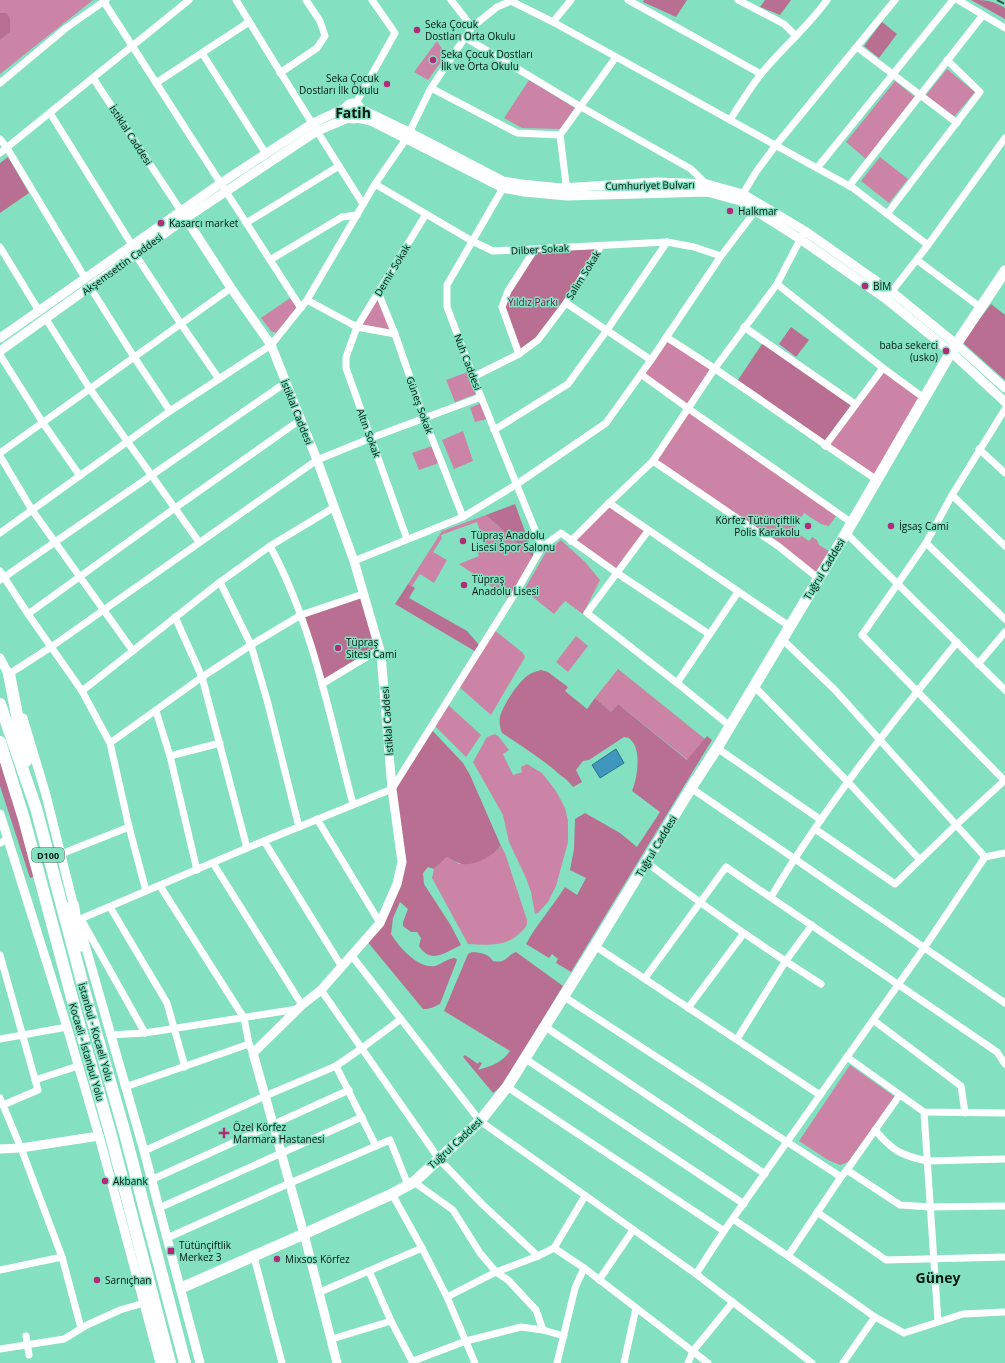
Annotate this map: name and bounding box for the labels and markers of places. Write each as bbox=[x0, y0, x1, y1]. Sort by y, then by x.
place label: Seka Çocuk Dostları Orta Okulu bbox=[425, 17, 515, 43]
marker: Seka Çocuk Dostları Orta Okulu bbox=[412, 25, 422, 35]
place label: Seka Çocuk Dostları İlk ve Orta Okulu bbox=[441, 47, 533, 73]
marker: Seka Çocuk Dostları İlk ve Orta Okulu bbox=[428, 55, 438, 65]
place label: Seka Çocuk Dostları İlk Okulu bbox=[299, 71, 380, 97]
marker: Seka Çocuk Dostları İlk Okulu bbox=[382, 79, 392, 89]
place label: Halkmar bbox=[738, 204, 778, 218]
marker: Halkmar bbox=[725, 206, 735, 216]
place label: Kasarcı market bbox=[169, 216, 239, 230]
marker: Kasarcı market bbox=[156, 218, 166, 228]
place label: BİM bbox=[873, 279, 891, 293]
marker: BİM bbox=[860, 281, 870, 291]
place label: baba sekerci (usko) bbox=[879, 338, 938, 364]
marker: baba sekerci (usko) bbox=[941, 346, 951, 356]
place label: Körfez Tütünçiftlik Polis Karakolu bbox=[715, 513, 801, 539]
place label: İgsaş Cami bbox=[899, 519, 949, 533]
marker: Körfez Tütünçiftlik Polis Karakolu bbox=[803, 521, 813, 531]
marker: İgsaş Cami bbox=[886, 521, 896, 531]
place label: Tüpraş Anadolu Lisesi Spor Salonu bbox=[471, 528, 555, 554]
marker: Tüpraş Anadolu Lisesi Spor Salonu bbox=[458, 536, 468, 546]
place label: Tüpraş Anadolu Lisesi bbox=[472, 572, 539, 598]
marker: Tüpraş Anadolu Lisesi bbox=[459, 580, 469, 590]
place label: Tüpraş Sitesi Cami bbox=[346, 635, 397, 661]
marker: Tüpraş Sitesi Cami bbox=[333, 643, 343, 653]
place label: Özel Körfez Marmara Hastanesi bbox=[233, 1120, 325, 1146]
marker: Özel Körfez Marmara Hastanesi bbox=[218, 1127, 230, 1139]
place label: Akbank bbox=[113, 1174, 148, 1188]
marker: Akbank bbox=[100, 1176, 110, 1186]
place label: Tütünçiftlik Merkez 3 bbox=[179, 1238, 232, 1264]
marker: Tütünçiftlik Merkez 3 bbox=[166, 1246, 176, 1256]
place label: Mixsos Körfez bbox=[285, 1252, 350, 1266]
marker: Mixsos Körfez bbox=[272, 1254, 282, 1264]
place label: Sarnıçhan bbox=[105, 1273, 151, 1287]
marker: Sarnıçhan bbox=[92, 1275, 102, 1285]

